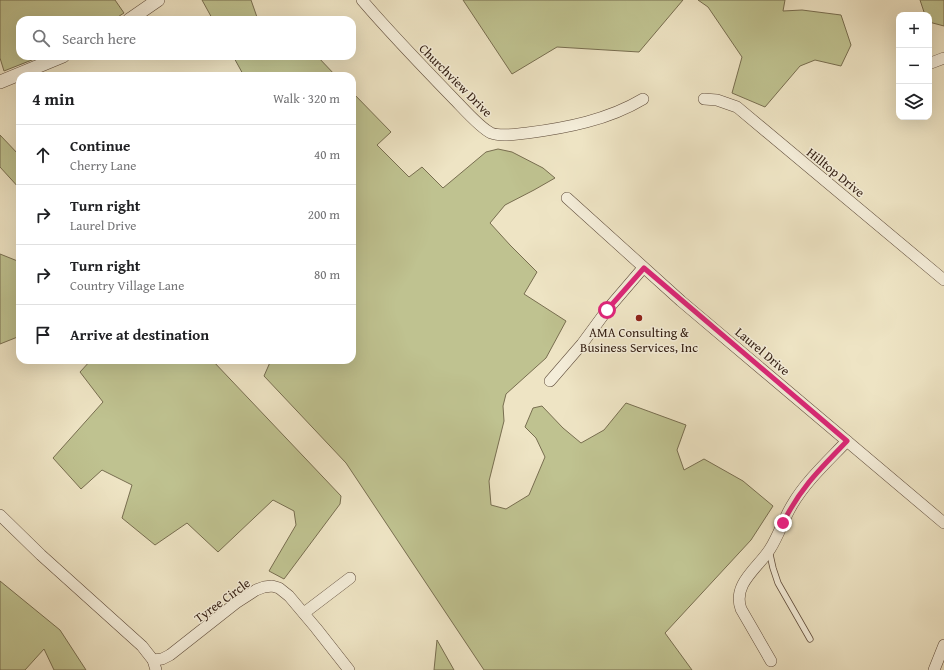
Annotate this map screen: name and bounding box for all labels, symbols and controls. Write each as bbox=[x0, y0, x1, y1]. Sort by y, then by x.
map controls bbox=[896, 12, 932, 120]
button: + bbox=[896, 12, 932, 48]
search box bbox=[16, 16, 356, 60]
icon: search bbox=[30, 27, 52, 49]
text: Search here bbox=[62, 28, 136, 49]
street label: Churchview Drive bbox=[415, 39, 497, 121]
button: − bbox=[896, 48, 932, 84]
button: layers bbox=[896, 84, 932, 120]
text: 4 min bbox=[32, 86, 74, 111]
text: Walk · 320 m bbox=[273, 89, 340, 108]
text: Continue bbox=[70, 135, 131, 156]
street label: Hilltop Drive bbox=[803, 143, 869, 202]
icon: ahead bbox=[32, 144, 54, 166]
text: 40 m bbox=[314, 145, 340, 164]
text: Cherry Lane bbox=[70, 156, 136, 175]
text: Turn right bbox=[70, 195, 141, 216]
icon: right bbox=[32, 204, 54, 226]
text: 200 m bbox=[308, 205, 340, 224]
text: Laurel Drive bbox=[70, 216, 136, 235]
text: Turn right bbox=[70, 255, 141, 276]
icon: right bbox=[32, 264, 54, 286]
text: 80 m bbox=[314, 265, 340, 284]
text: Country Village Lane bbox=[70, 276, 184, 295]
route start bbox=[598, 301, 616, 319]
marker: AMA Consulting & Business Services, Inc bbox=[634, 313, 644, 323]
place label: AMA Consulting & Business Services, Inc bbox=[580, 323, 698, 357]
street label: Laurel Drive bbox=[731, 323, 794, 380]
icon: arrive bbox=[32, 324, 54, 346]
text: Arrive at destination bbox=[70, 324, 209, 345]
route end bbox=[774, 514, 792, 532]
street label: Tyree Circle bbox=[190, 574, 254, 627]

